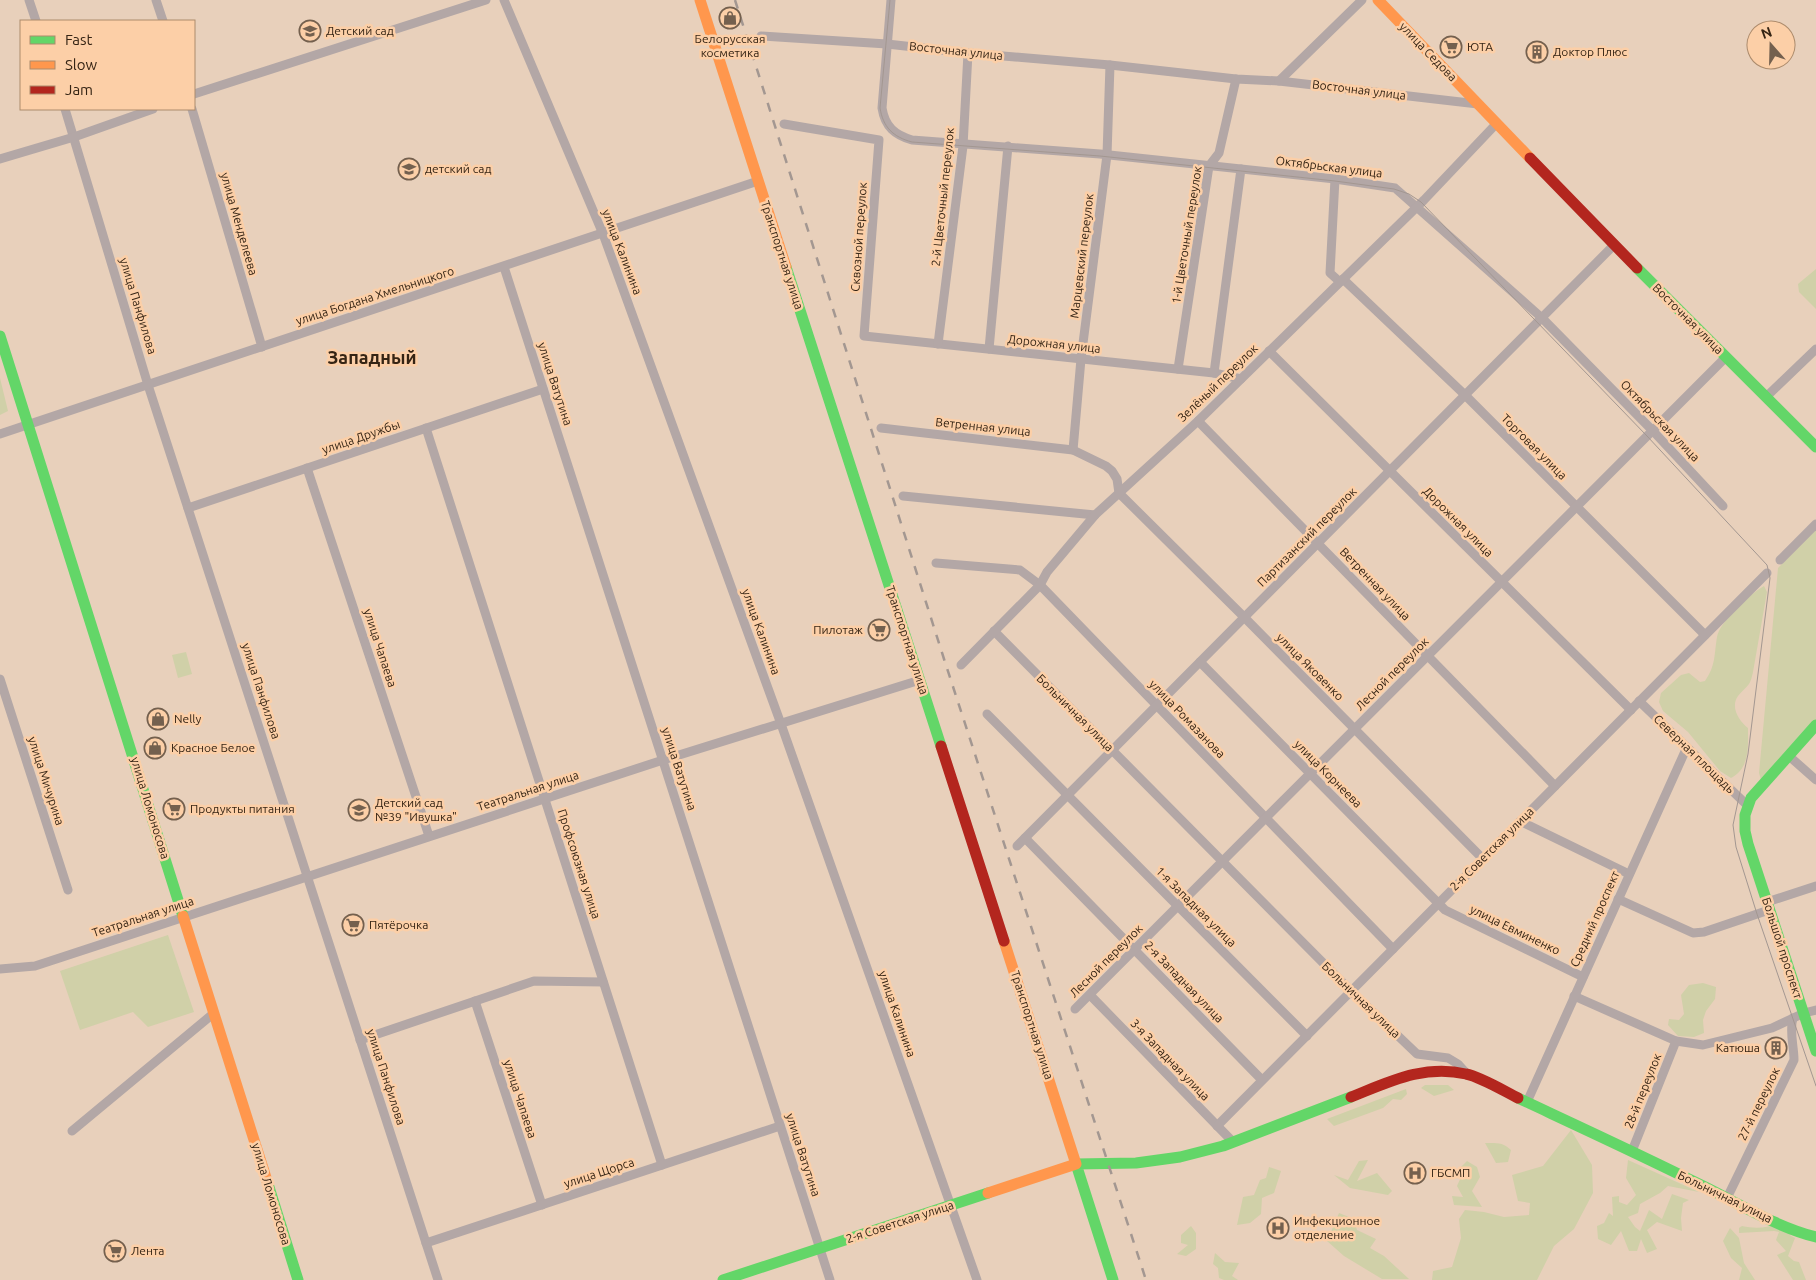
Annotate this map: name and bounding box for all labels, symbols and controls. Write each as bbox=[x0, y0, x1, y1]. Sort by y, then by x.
shop icon: Белорусская косметика bbox=[718, 6, 742, 30]
school or university icon: Детский сад bbox=[298, 19, 322, 43]
legend bbox=[20, 20, 195, 110]
street label: улица Седова bbox=[1397, 20, 1460, 84]
north arrow bbox=[1746, 20, 1796, 70]
text: N bbox=[1759, 23, 1774, 42]
place label: Детский сад bbox=[326, 24, 394, 37]
text: Fast bbox=[65, 31, 93, 48]
place label: Белорусская косметика bbox=[695, 32, 765, 59]
supermarket icon: ЮТА bbox=[1439, 35, 1463, 59]
street label: Восточная улица bbox=[909, 39, 1004, 62]
place label: ЮТА bbox=[1467, 40, 1493, 53]
building icon: Доктор Плюс bbox=[1525, 40, 1549, 64]
place label: Доктор Плюс bbox=[1553, 45, 1628, 58]
text: Slow bbox=[65, 56, 98, 73]
street label: Восточная улица bbox=[1311, 77, 1407, 102]
text: Jam bbox=[65, 81, 93, 98]
street label: 2-й Цветочный переулок bbox=[929, 127, 956, 267]
street label: Октябрьская улица bbox=[1275, 153, 1383, 180]
school or university icon: детский сад bbox=[397, 157, 421, 181]
place label: детский сад bbox=[425, 162, 491, 175]
street label: 1-й Цветочный переулок bbox=[1169, 165, 1204, 305]
street label: улица Менделеева bbox=[219, 171, 260, 277]
street label: Сквозной переулок bbox=[848, 182, 869, 292]
street label: Марцевский переулок bbox=[1067, 193, 1096, 319]
street label: Транспортная улица bbox=[759, 199, 806, 311]
street label: улица Калинина bbox=[600, 207, 645, 296]
street label: улица Панфилова bbox=[118, 256, 159, 356]
street label: улица Богдана Хмельницкого bbox=[294, 264, 456, 327]
street label: Восточная улица bbox=[1650, 281, 1726, 357]
street label: Дорожная улица bbox=[1007, 332, 1101, 355]
street label: улица Ватутина bbox=[536, 341, 575, 427]
street label: Зелёный переулок bbox=[1175, 341, 1260, 424]
district label: Западный bbox=[328, 347, 416, 367]
street label: Октябрьская улица bbox=[1618, 377, 1702, 464]
street label: Торговая улица bbox=[1499, 411, 1570, 482]
street label: Ветренная улица bbox=[935, 415, 1031, 438]
street label: улица Дружбы bbox=[320, 417, 402, 456]
street label: Партизанский переулок bbox=[1254, 484, 1359, 589]
street label: Дорожная улица bbox=[1421, 484, 1496, 559]
street label: Ветренная улица bbox=[1338, 545, 1413, 622]
street label: Транспортная улица bbox=[884, 584, 931, 696]
street label: улица Калинина bbox=[740, 587, 783, 677]
street label: улица Чапаева bbox=[362, 607, 399, 689]
supermarket icon: Пилотаж bbox=[867, 618, 891, 642]
place label: Пилотаж bbox=[813, 623, 863, 636]
street label: улица Яковенко bbox=[1274, 630, 1347, 703]
street label: Лесной переулок bbox=[1353, 635, 1431, 713]
street label: улица Панфилова bbox=[240, 641, 283, 740]
street label: Больничная улица bbox=[1034, 672, 1116, 754]
street label: улица Ромазанова bbox=[1147, 677, 1228, 760]
shop icon: Nelly bbox=[146, 707, 170, 731]
place label: Nelly bbox=[174, 712, 201, 725]
street label: Северная площадь bbox=[1651, 712, 1737, 795]
street label: улица Ватутина bbox=[660, 726, 699, 812]
street label: улица Мичурина bbox=[26, 735, 67, 827]
shop icon: Красное Белое bbox=[143, 736, 167, 760]
street label: улица Корнеева bbox=[1292, 737, 1365, 810]
place label: Красное Белое bbox=[171, 741, 255, 754]
street label: улица Ломоносова bbox=[129, 755, 172, 860]
street label: Театральная улица bbox=[475, 768, 580, 813]
place label: Детский сад №39 "Ивушка" bbox=[375, 796, 457, 823]
supermarket icon: Продукты питания bbox=[162, 797, 186, 821]
school or university icon: Детский сад №39 "Ивушка" bbox=[347, 798, 371, 822]
place label: Продукты питания bbox=[190, 802, 295, 815]
street label: 2-я Советская улица bbox=[1447, 804, 1536, 893]
street label: Профсоюзная улица bbox=[556, 807, 603, 920]
street label: 1-я Западная улица bbox=[1154, 864, 1239, 949]
street label: Средний проспект bbox=[1568, 868, 1622, 969]
street label: Театральная улица bbox=[90, 894, 195, 939]
street label: Большой проспект bbox=[1760, 896, 1805, 1001]
street label: улица Евминенко bbox=[1468, 902, 1562, 957]
supermarket icon: Пятёрочка bbox=[341, 913, 365, 937]
place label: Пятёрочка bbox=[369, 918, 428, 931]
street label: Лесной переулок bbox=[1067, 922, 1145, 1000]
street label: 2-я Западная улица bbox=[1142, 938, 1226, 1025]
street label: Больничная улица bbox=[1320, 959, 1403, 1040]
street label: улица Калинина bbox=[877, 969, 918, 1059]
street label: Транспортная улица bbox=[1009, 969, 1056, 1081]
street label: 3-я Западная улица bbox=[1128, 1016, 1212, 1103]
street label: улица Панфилова bbox=[365, 1027, 408, 1126]
building icon: Катюша bbox=[1764, 1036, 1788, 1060]
place label: Катюша bbox=[1716, 1041, 1760, 1054]
street label: 28-й переулок bbox=[1622, 1051, 1664, 1130]
street label: улица Чапаева bbox=[502, 1058, 539, 1140]
street label: 27-й переулок bbox=[1735, 1065, 1782, 1143]
street label: улица Ватутина bbox=[784, 1112, 823, 1198]
street label: улица Ломоносова bbox=[250, 1141, 293, 1246]
street label: улица Щорса bbox=[562, 1155, 636, 1190]
hospital icon: ГБСМП bbox=[1403, 1161, 1427, 1185]
place label: ГБСМП bbox=[1431, 1166, 1470, 1179]
street label: Больничная улица bbox=[1676, 1168, 1774, 1225]
street label: 2-я Советская улица bbox=[844, 1198, 955, 1245]
place label: Инфекционное отделение bbox=[1294, 1214, 1380, 1241]
hospital icon: Инфекционное отделение bbox=[1266, 1216, 1290, 1240]
supermarket icon: Лента bbox=[103, 1239, 127, 1263]
place label: Лента bbox=[131, 1244, 164, 1257]

